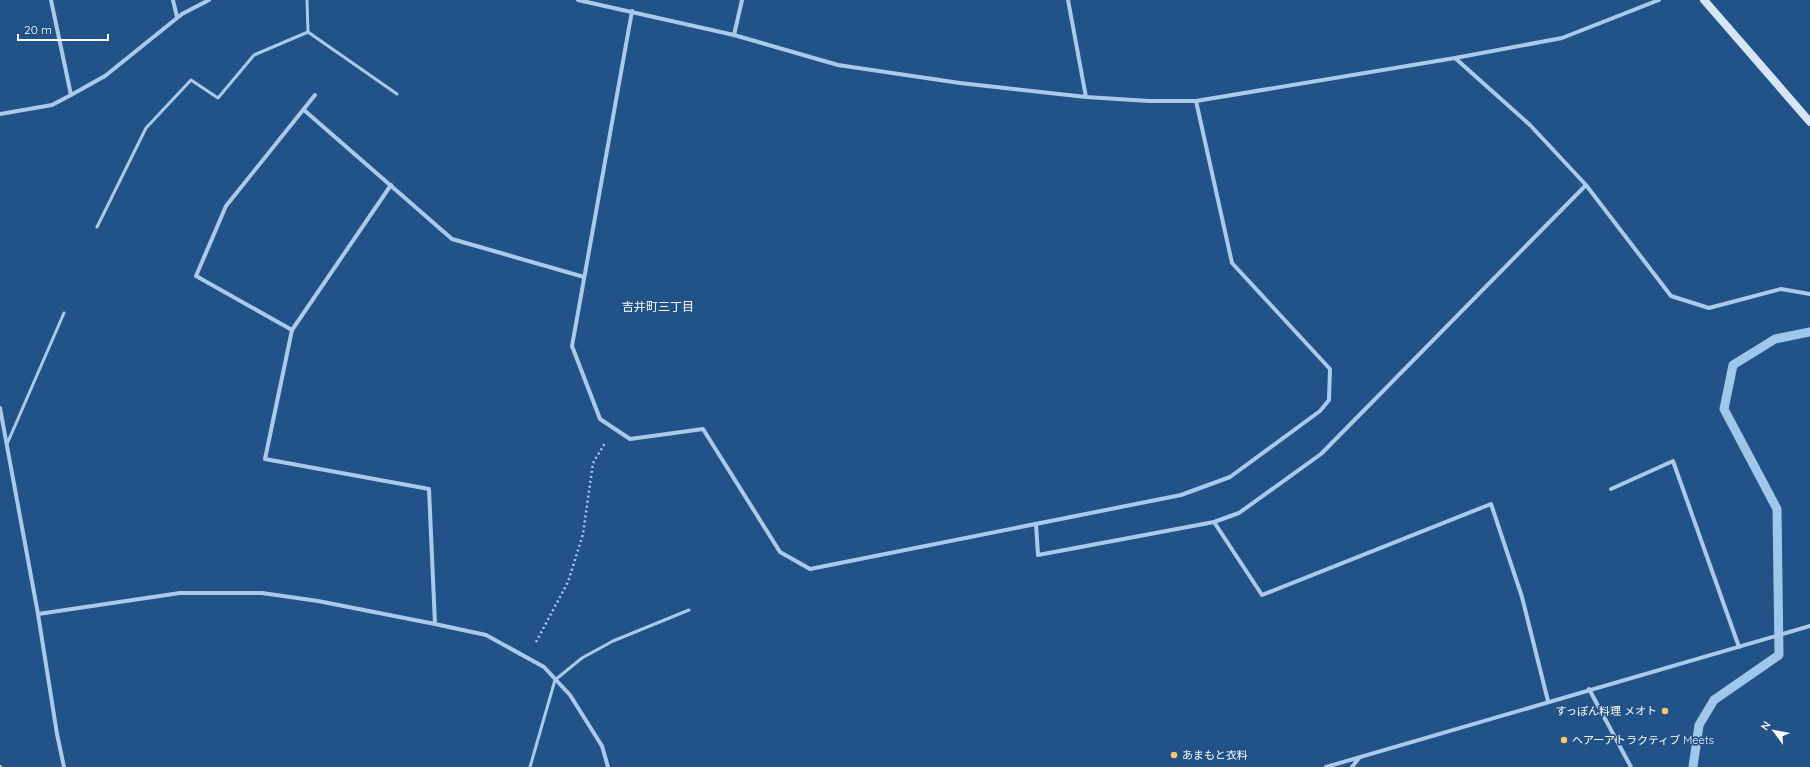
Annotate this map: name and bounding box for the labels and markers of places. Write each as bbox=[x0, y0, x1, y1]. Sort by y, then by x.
place label: すっぽん料理 メオト bbox=[1555, 704, 1657, 718]
marker: すっぽん料理 メオト bbox=[1660, 706, 1670, 716]
place label: ヘアーアトラクティブ Meets bbox=[1572, 733, 1714, 747]
marker: ヘアーアトラクティブ Meets bbox=[1559, 735, 1569, 745]
place label: あまもと衣料 bbox=[1182, 748, 1248, 762]
marker: あまもと衣料 bbox=[1169, 750, 1179, 760]

